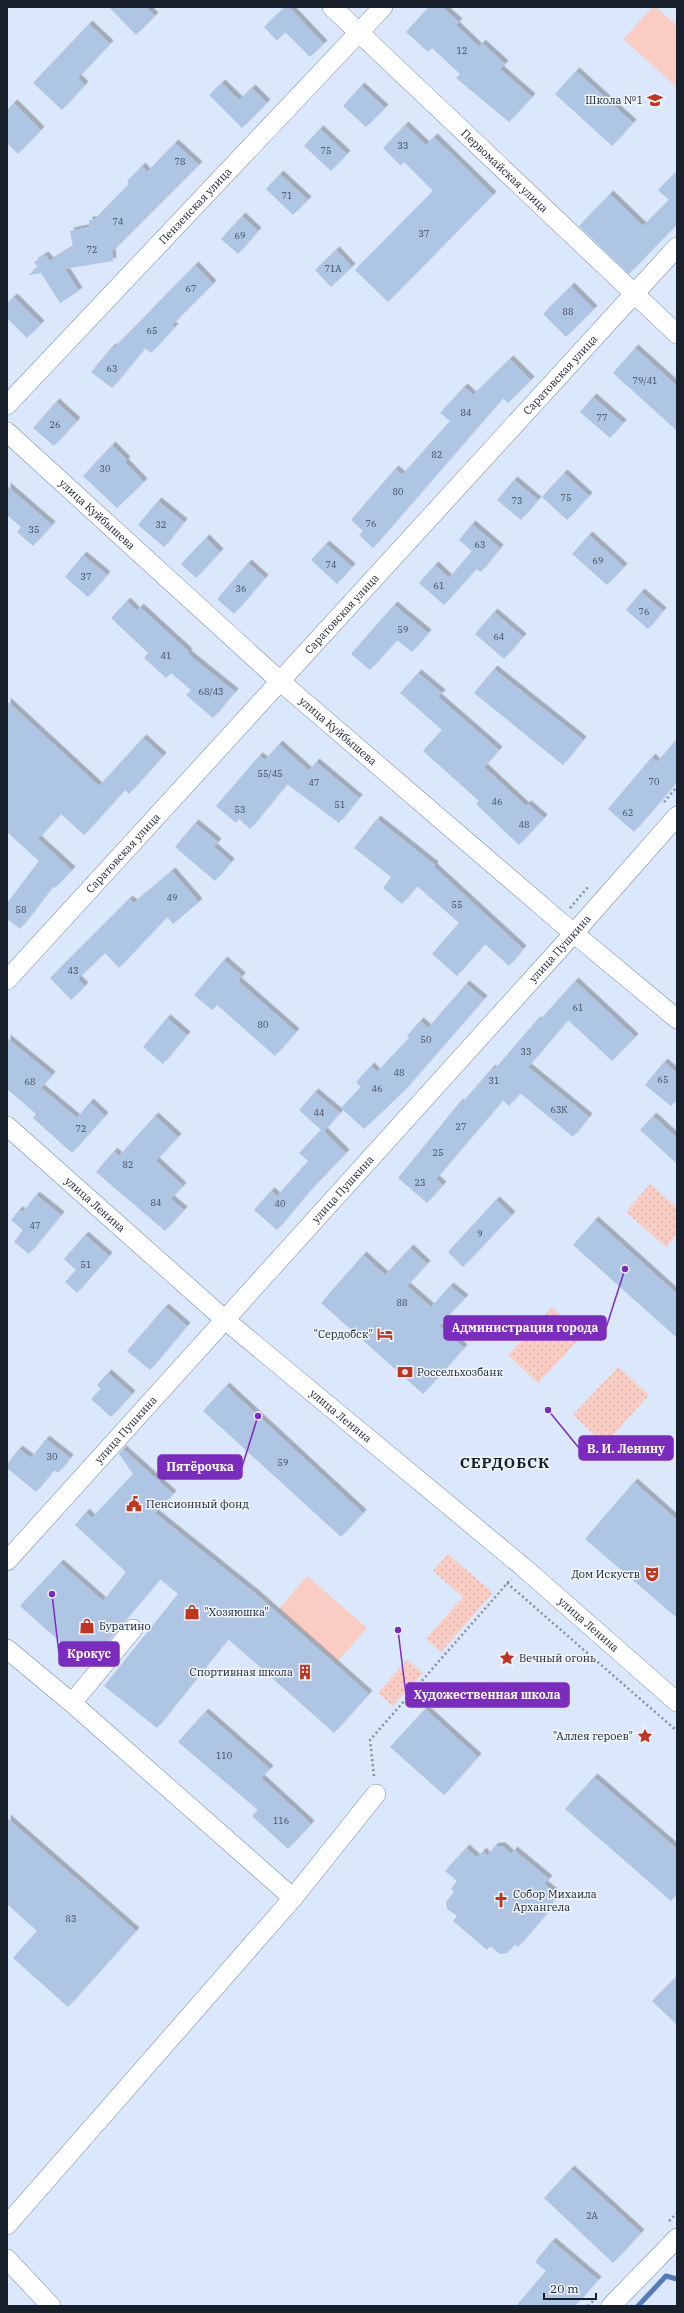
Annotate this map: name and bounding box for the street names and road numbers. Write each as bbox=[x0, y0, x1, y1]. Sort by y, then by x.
street label: Первомайская улица bbox=[458, 126, 551, 215]
street label: Пензенская улица bbox=[156, 165, 235, 247]
street label: Саратовская улица bbox=[520, 332, 600, 418]
street label: улица Куйбышева bbox=[56, 476, 138, 552]
street label: Саратовская улица bbox=[302, 571, 382, 657]
street label: улица Куйбышева bbox=[296, 694, 380, 768]
street label: Саратовская улица bbox=[83, 810, 163, 896]
street label: улица Пушкина bbox=[526, 912, 594, 985]
street label: улица Пушкина bbox=[309, 1152, 377, 1226]
street label: улица Ленина bbox=[62, 1174, 128, 1235]
street label: улица Ленина bbox=[307, 1386, 375, 1446]
street label: улица Пушкина bbox=[92, 1393, 160, 1466]
street label: улица Ленина bbox=[555, 1594, 622, 1655]

